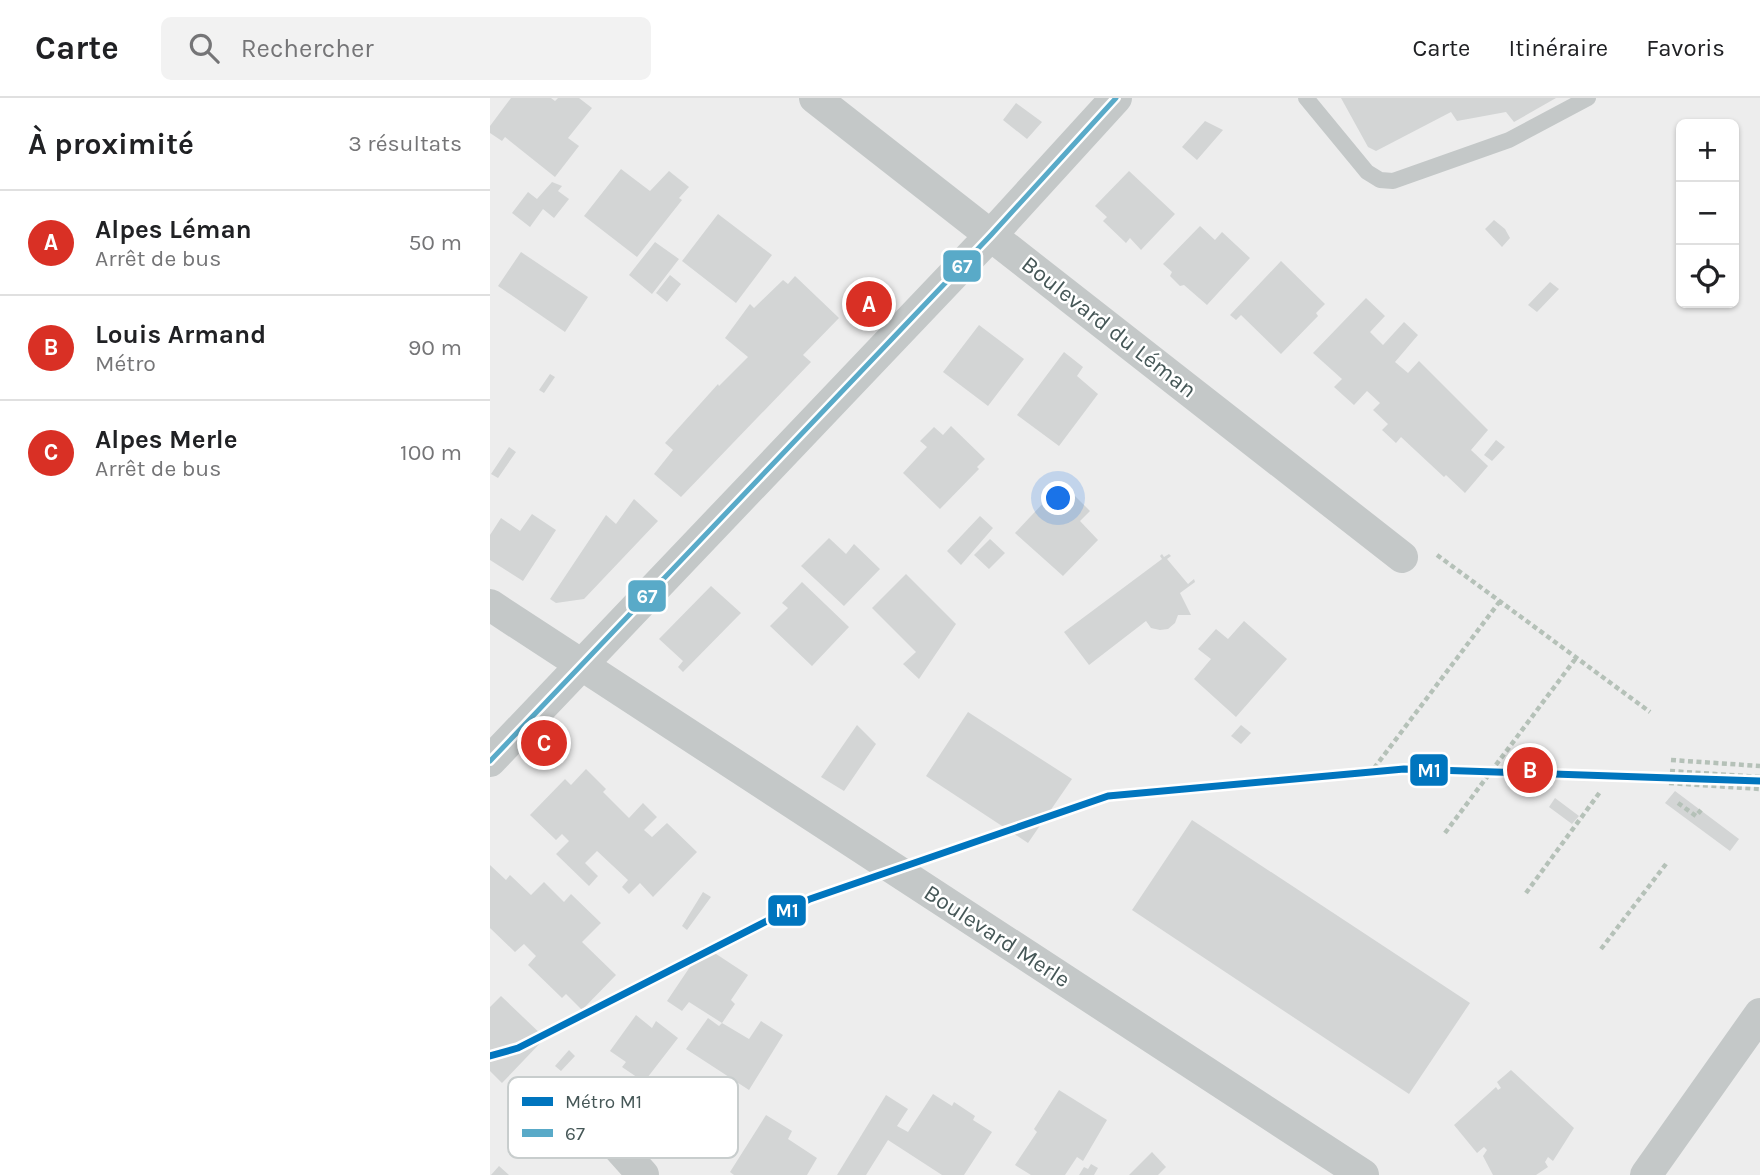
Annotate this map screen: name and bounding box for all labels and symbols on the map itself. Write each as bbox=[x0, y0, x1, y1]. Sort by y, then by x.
line badge: 67 bbox=[942, 249, 982, 283]
street label: Boulevard du Léman bbox=[1016, 250, 1202, 404]
text: 67 bbox=[952, 256, 973, 278]
pin: A bbox=[846, 278, 892, 330]
your location bbox=[1041, 481, 1075, 515]
line badge: 67 bbox=[627, 579, 667, 613]
text: 67 bbox=[637, 586, 658, 608]
pin: C bbox=[521, 717, 567, 769]
pin: B bbox=[1507, 744, 1553, 796]
line badge: M1 bbox=[1409, 753, 1449, 787]
text: M1 bbox=[1417, 760, 1441, 782]
street label: Boulevard Merle bbox=[919, 879, 1075, 993]
line badge: M1 bbox=[767, 894, 807, 927]
text: M1 bbox=[775, 900, 799, 922]
legend bbox=[508, 1077, 738, 1158]
text: Métro M1 bbox=[565, 1091, 642, 1113]
text: 67 bbox=[565, 1123, 585, 1145]

